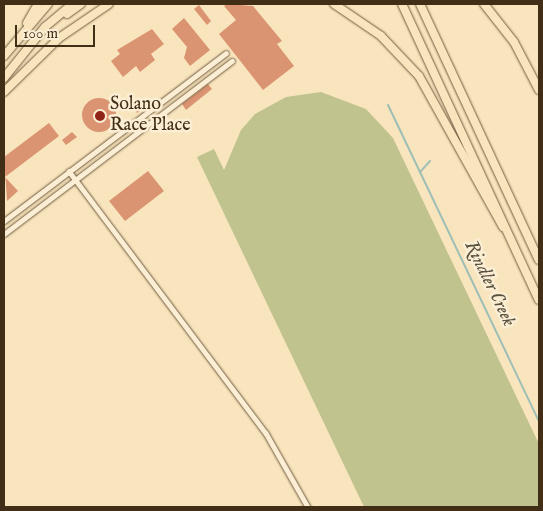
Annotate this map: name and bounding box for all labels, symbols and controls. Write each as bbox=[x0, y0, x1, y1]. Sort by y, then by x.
scale bar bbox=[18, 15, 98, 47]
text: 100 m bbox=[23, 24, 58, 43]
place label: Solano Race Place bbox=[110, 95, 190, 138]
marker: Solano Race Place bbox=[94, 110, 106, 122]
water label: Rindler Creek bbox=[458, 237, 520, 331]

